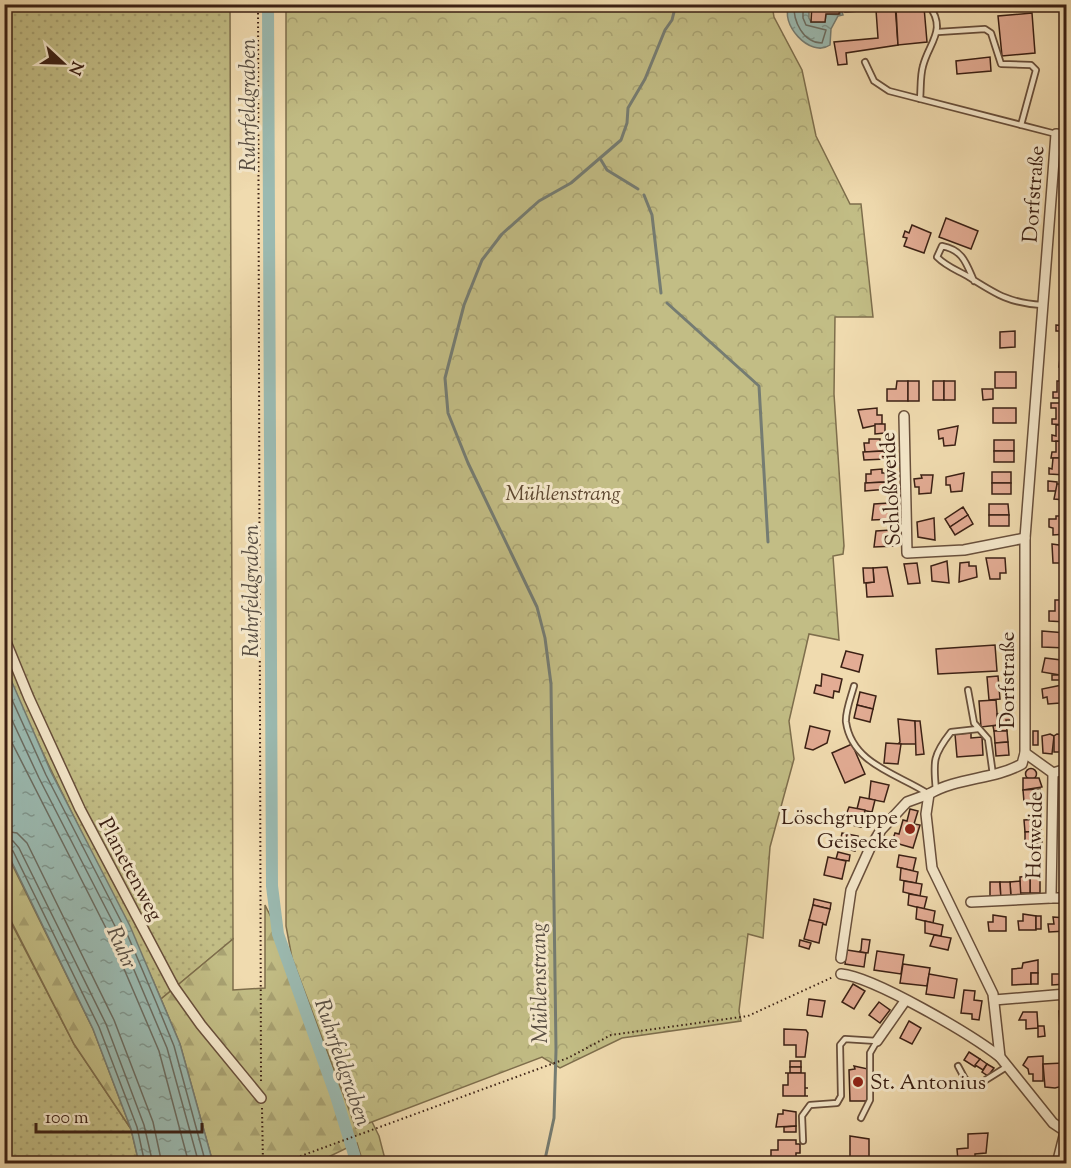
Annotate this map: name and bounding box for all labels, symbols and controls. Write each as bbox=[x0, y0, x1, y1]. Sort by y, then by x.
north arrow bbox=[33, 33, 93, 93]
water label: Ruhrfeldgraben bbox=[234, 38, 266, 172]
text: N bbox=[61, 57, 88, 78]
street label: Dorfstraße bbox=[1017, 145, 1053, 244]
street label: Schloßweide bbox=[874, 431, 910, 547]
park label: Mühlenstrang bbox=[505, 480, 621, 510]
water label: Ruhrfeldgraben bbox=[237, 524, 269, 658]
street label: Dorfstraße bbox=[994, 631, 1024, 729]
street label: Hofweide bbox=[1020, 791, 1052, 879]
place label: Löschgruppe Geisecke bbox=[781, 804, 898, 858]
street label: Planetenweg bbox=[89, 813, 169, 927]
marker: Löschgruppe Geisecke bbox=[903, 822, 917, 836]
water label: Ruhr bbox=[97, 922, 144, 975]
water label: Mühlenstrang bbox=[524, 922, 558, 1044]
water label: Ruhrfeldgraben bbox=[304, 995, 378, 1132]
place label: St. Antonius bbox=[870, 1069, 986, 1099]
marker: St. Antonius bbox=[851, 1075, 865, 1089]
scale bar bbox=[36, 1096, 202, 1134]
text: 100 m bbox=[45, 1106, 89, 1132]

